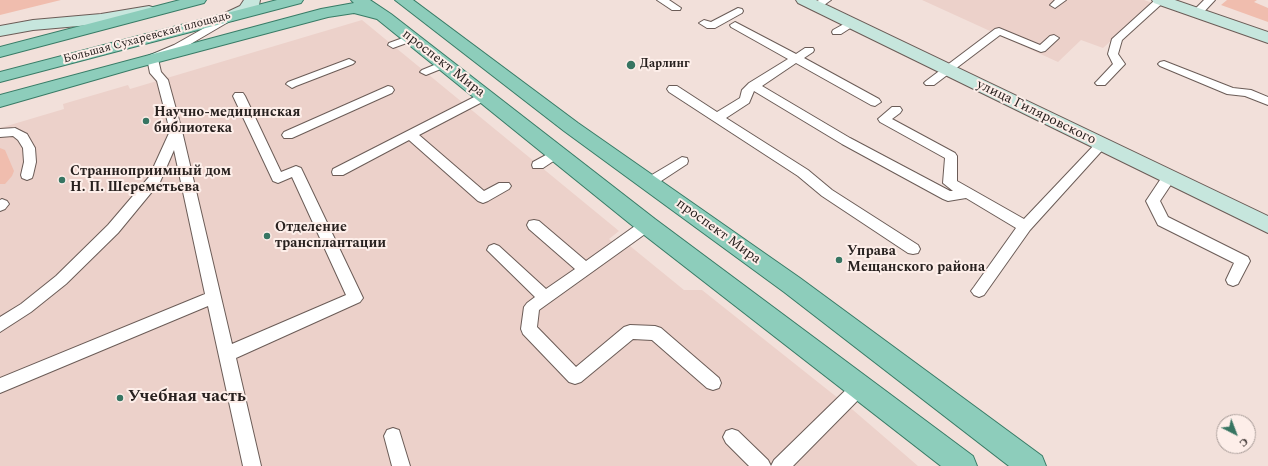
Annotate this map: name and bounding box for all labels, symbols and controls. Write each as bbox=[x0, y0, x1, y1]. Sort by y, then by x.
street label: Большая Сухаревская площадь bbox=[62, 9, 232, 67]
street label: проспект Мира bbox=[398, 27, 488, 101]
place label: Дарлинг bbox=[640, 58, 690, 72]
marker: Дарлинг bbox=[625, 59, 637, 71]
street label: улица Гиляровского bbox=[974, 77, 1098, 149]
place label: Научно-медицинская библиотека bbox=[154, 105, 300, 138]
marker: Научно-медицинская библиотека bbox=[141, 116, 151, 126]
place label: Странноприимный дом Н. П. Шереметьева bbox=[70, 164, 231, 196]
marker: Странноприимный дом Н. П. Шереметьева bbox=[57, 175, 67, 185]
street label: проспект Мира bbox=[672, 196, 764, 268]
place label: Отделение трансплантации bbox=[275, 220, 386, 252]
marker: Отделение трансплантации bbox=[262, 231, 272, 241]
place label: Управа Мещанского района bbox=[847, 244, 985, 276]
marker: Управа Мещанского района bbox=[834, 255, 844, 265]
place label: Учебная часть bbox=[128, 388, 246, 408]
marker: Учебная часть bbox=[115, 393, 125, 403]
north arrow bbox=[1216, 414, 1256, 454]
text: С bbox=[1235, 434, 1252, 451]

